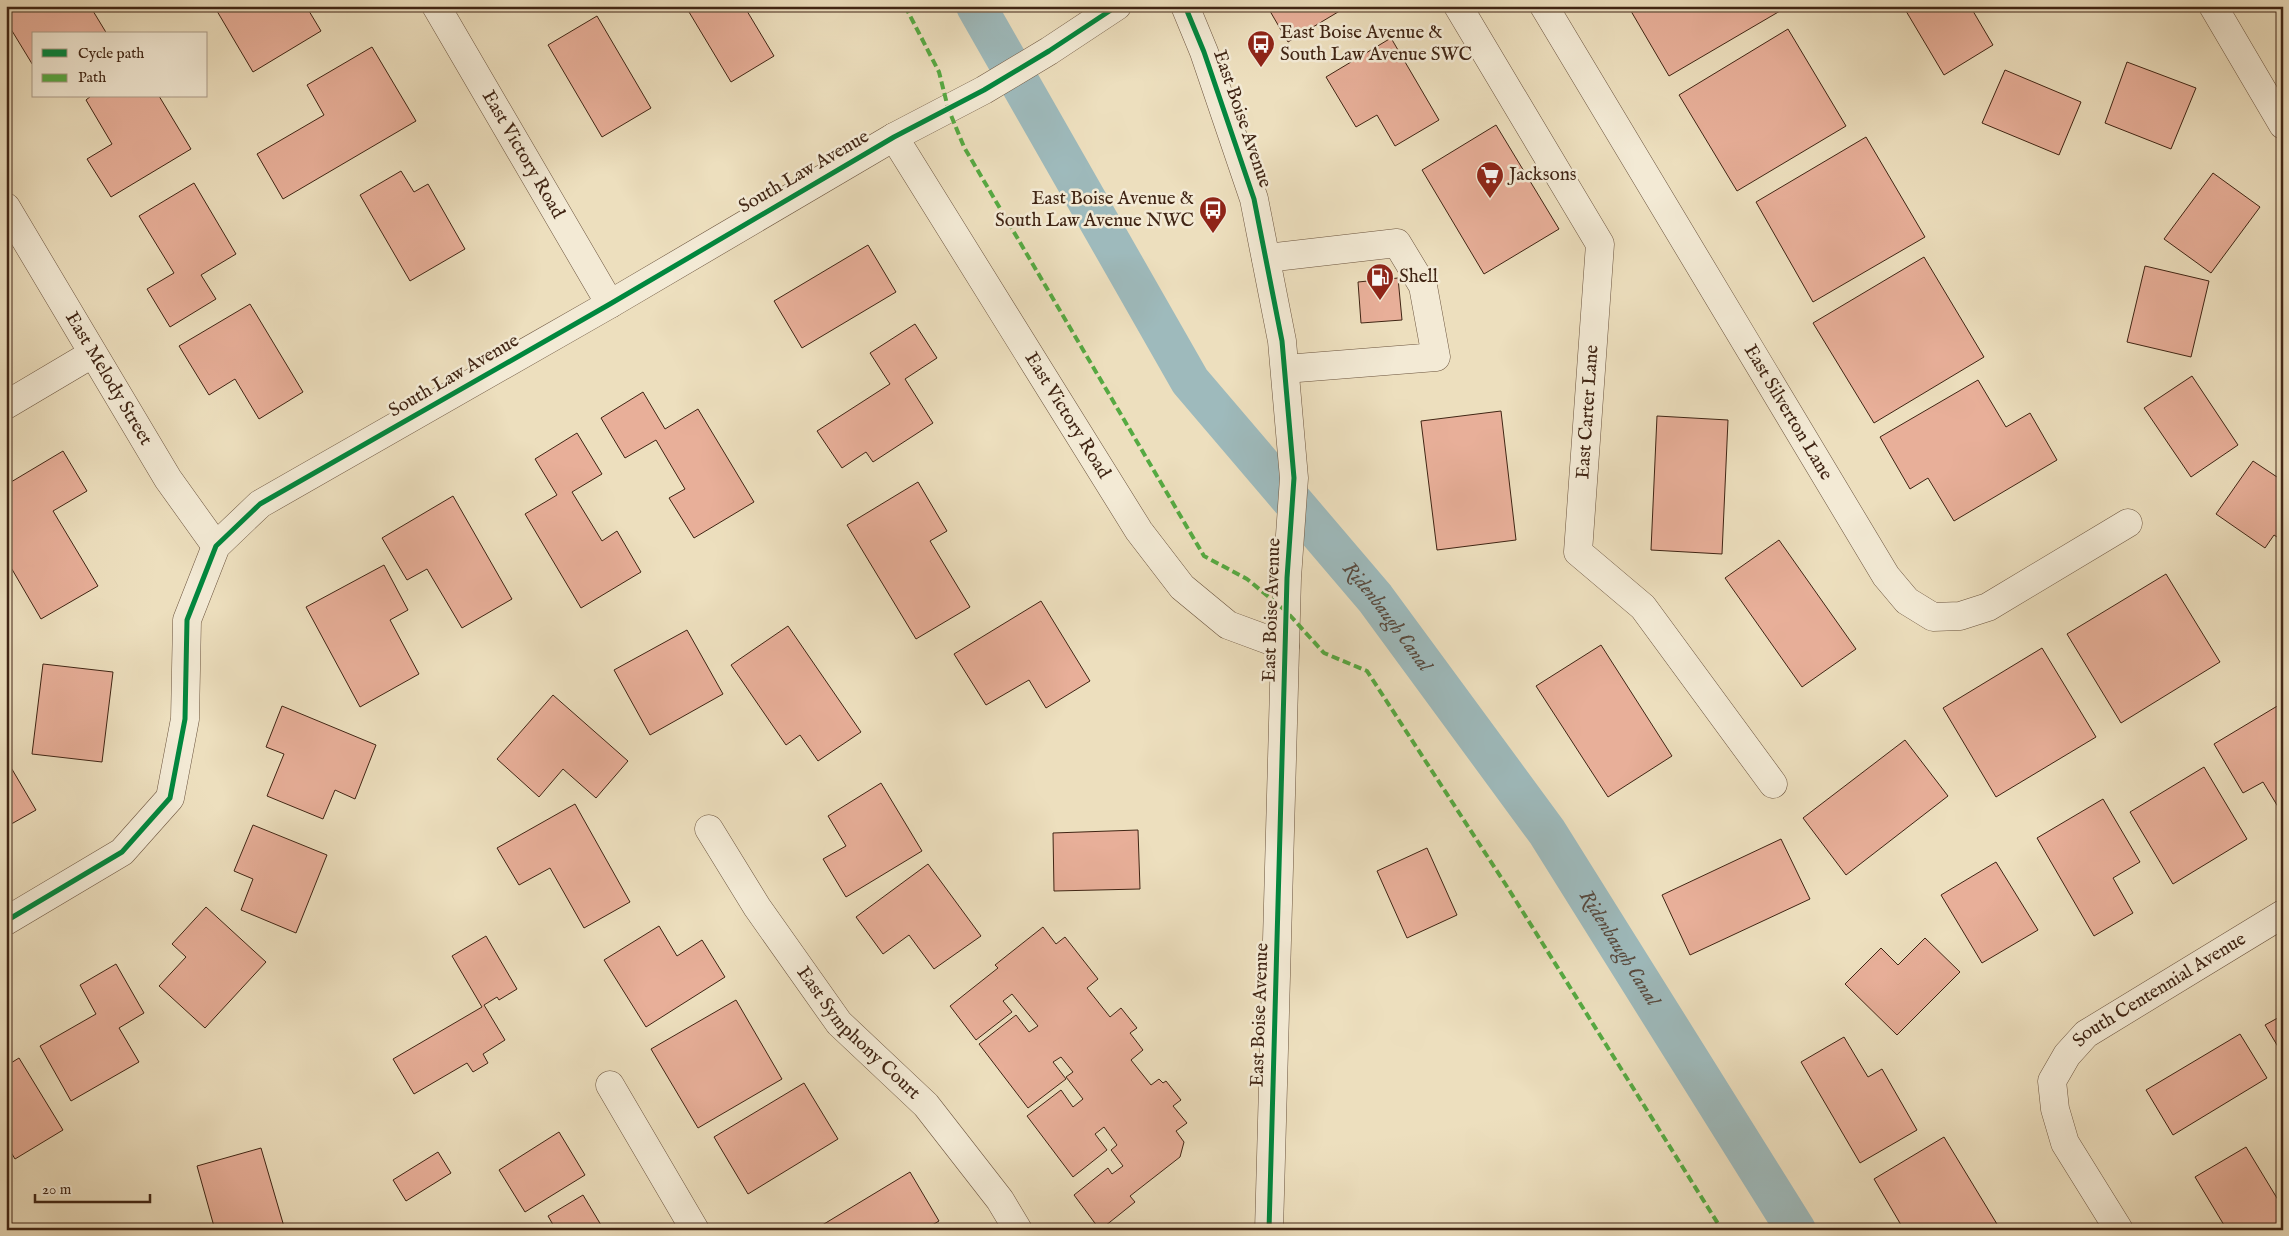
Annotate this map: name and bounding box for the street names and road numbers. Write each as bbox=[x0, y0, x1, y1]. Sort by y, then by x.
street label: East Boise Avenue bbox=[1207, 47, 1277, 191]
street label: East Victory Road bbox=[476, 86, 570, 224]
street label: South Law Avenue bbox=[734, 125, 874, 219]
street label: East Melody Street bbox=[59, 308, 158, 450]
street label: South Law Avenue bbox=[384, 329, 524, 423]
street label: East Silverton Lane bbox=[1738, 340, 1838, 485]
street label: East Carter Lane bbox=[1571, 344, 1605, 480]
street label: East Victory Road bbox=[1019, 348, 1116, 484]
street label: East Boise Avenue bbox=[1257, 537, 1287, 682]
street label: South Centennial Avenue bbox=[2068, 927, 2251, 1052]
street label: East Boise Avenue bbox=[1245, 942, 1275, 1087]
street label: East Symphony Court bbox=[791, 962, 926, 1106]

